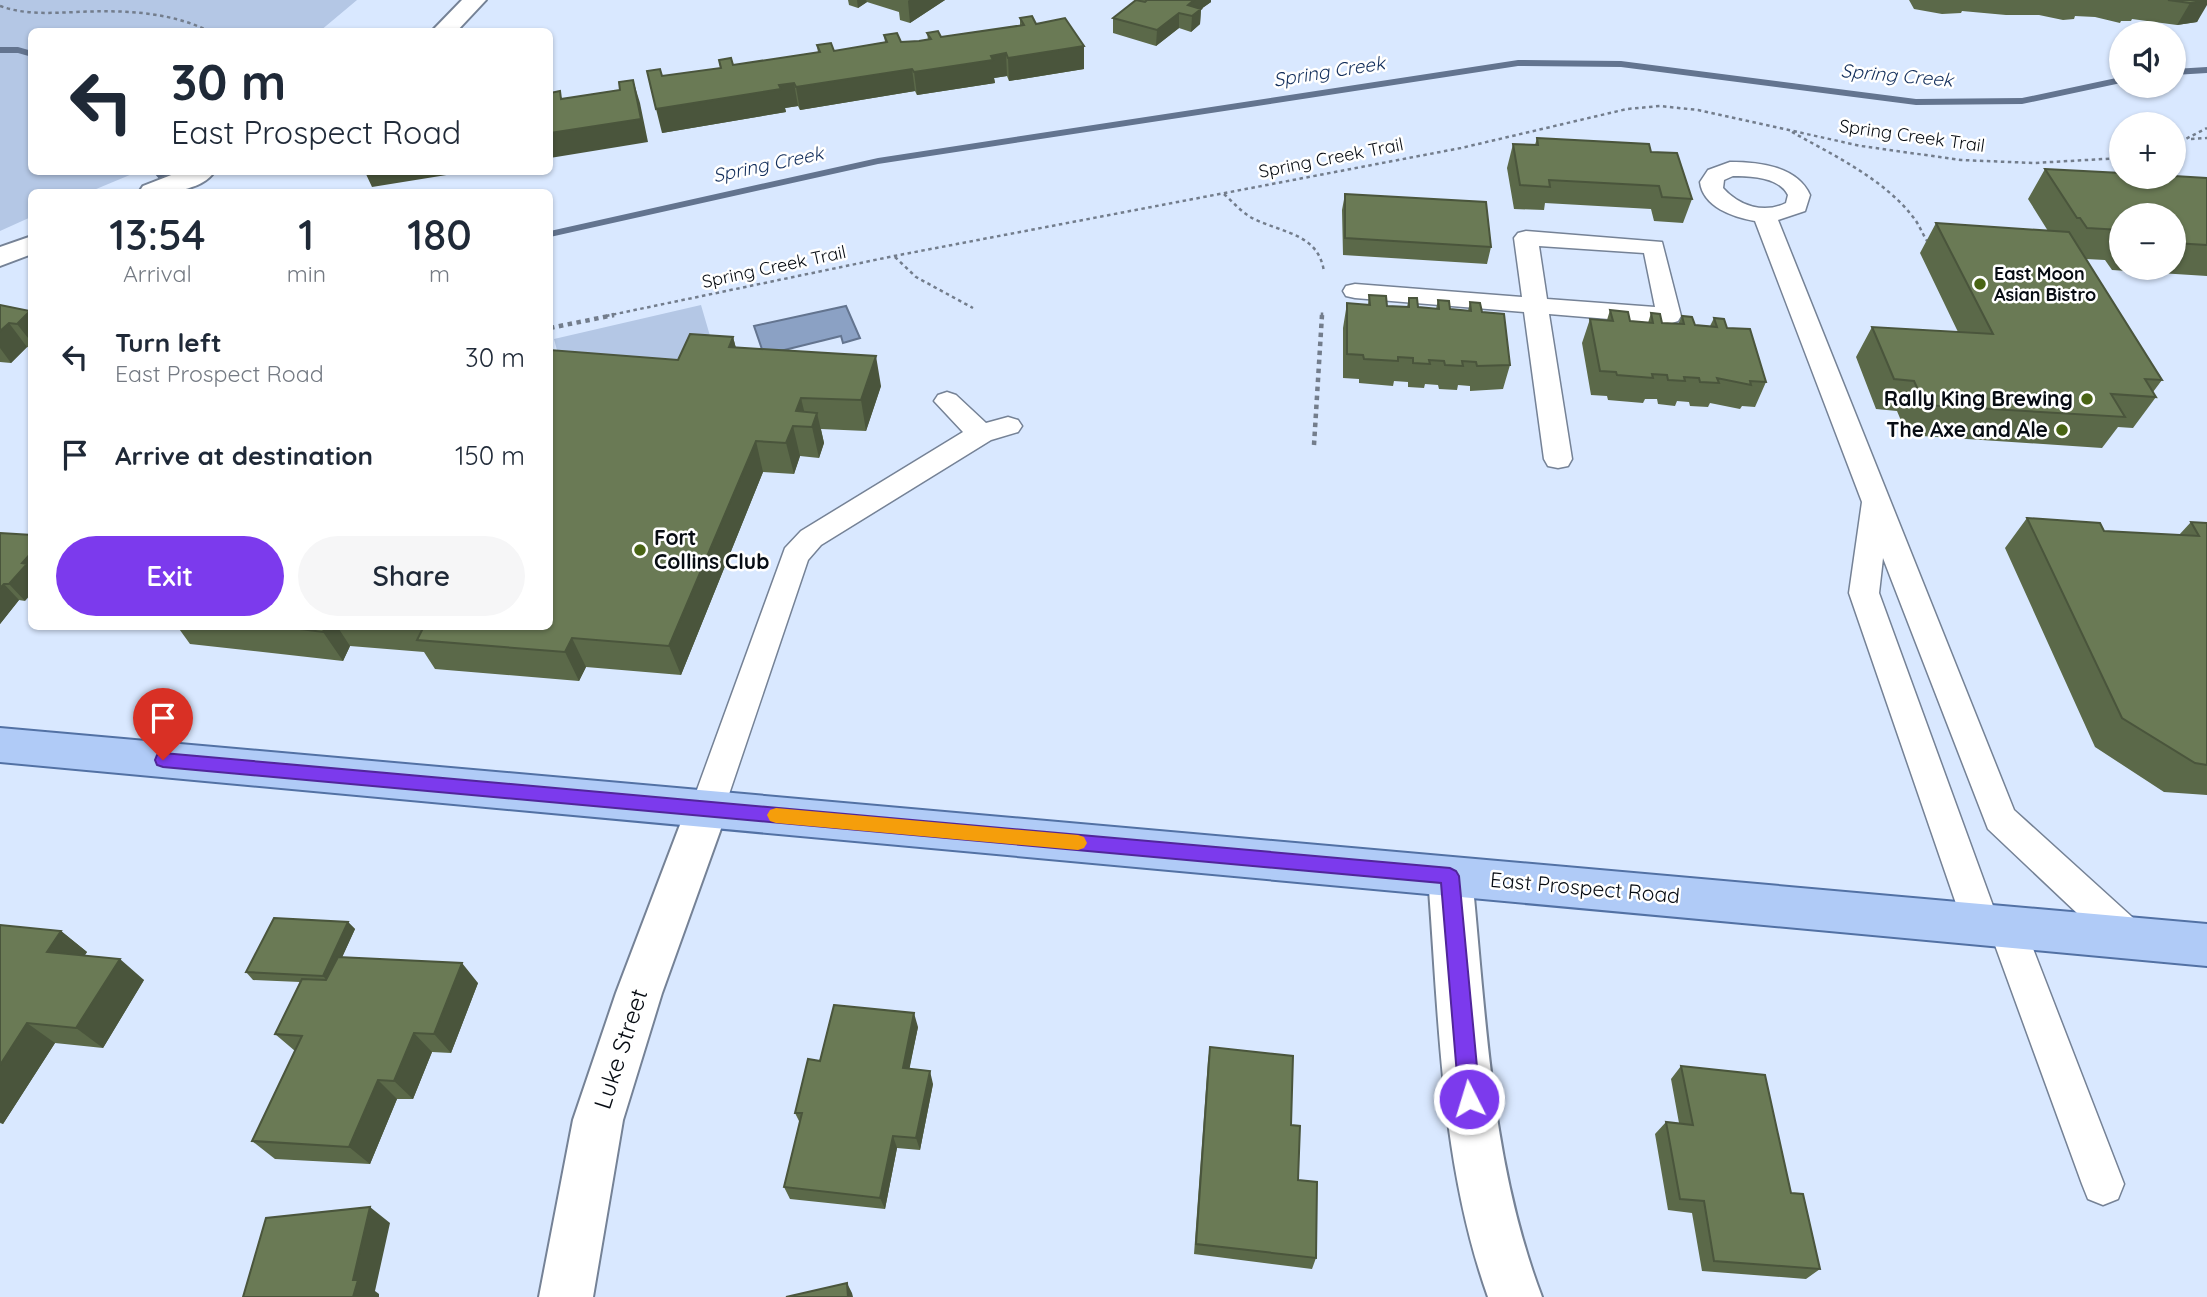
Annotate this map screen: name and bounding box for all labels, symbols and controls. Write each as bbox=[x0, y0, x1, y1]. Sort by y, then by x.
map controls bbox=[2109, 21, 2186, 280]
button: sound bbox=[2109, 21, 2186, 98]
water label: Spring Creek bbox=[1272, 50, 1388, 92]
text: 30 m bbox=[171, 51, 286, 112]
icon: left bbox=[56, 56, 147, 147]
water label: Spring Creek bbox=[1840, 58, 1956, 92]
text: East Prospect Road bbox=[171, 112, 461, 152]
button: + bbox=[2109, 112, 2186, 189]
street label: Spring Creek Trail bbox=[1838, 114, 1986, 157]
street label: Spring Creek Trail bbox=[1257, 132, 1405, 183]
water label: Spring Creek bbox=[710, 140, 827, 187]
button: − bbox=[2109, 203, 2186, 280]
text: 13:54 bbox=[109, 208, 206, 261]
text: 1 bbox=[298, 208, 314, 261]
text: 180 bbox=[407, 208, 472, 261]
street label: Spring Creek Trail bbox=[700, 240, 848, 293]
text: Arrival bbox=[123, 259, 192, 288]
text: min bbox=[287, 259, 326, 288]
text: m bbox=[429, 259, 450, 288]
place label: East Moon Asian Bistro bbox=[1994, 262, 2096, 306]
marker: East Moon Asian Bistro bbox=[1972, 276, 1988, 292]
text: Turn left bbox=[115, 326, 222, 359]
icon: left bbox=[56, 338, 94, 376]
text: 30 m bbox=[465, 341, 525, 374]
text: East Prospect Road bbox=[115, 359, 324, 388]
place label: Rally King Brewing bbox=[1884, 385, 2073, 411]
marker: Rally King Brewing bbox=[2079, 391, 2095, 407]
place label: The Axe and Ale bbox=[1886, 416, 2048, 442]
marker: The Axe and Ale bbox=[2054, 422, 2070, 438]
icon: arrive bbox=[56, 436, 94, 474]
text: Arrive at destination bbox=[115, 439, 373, 472]
text: 150 m bbox=[455, 439, 525, 472]
place label: Fort Collins Club bbox=[654, 524, 769, 574]
button: Exit bbox=[56, 536, 284, 616]
button: Share bbox=[298, 536, 525, 616]
marker: Fort Collins Club bbox=[632, 542, 648, 558]
pin bbox=[133, 688, 193, 760]
icon: arrive bbox=[144, 699, 182, 737]
street label: East Prospect Road bbox=[1489, 866, 1681, 908]
street label: Luke Street bbox=[587, 985, 654, 1113]
position arrow bbox=[1432, 1062, 1506, 1136]

